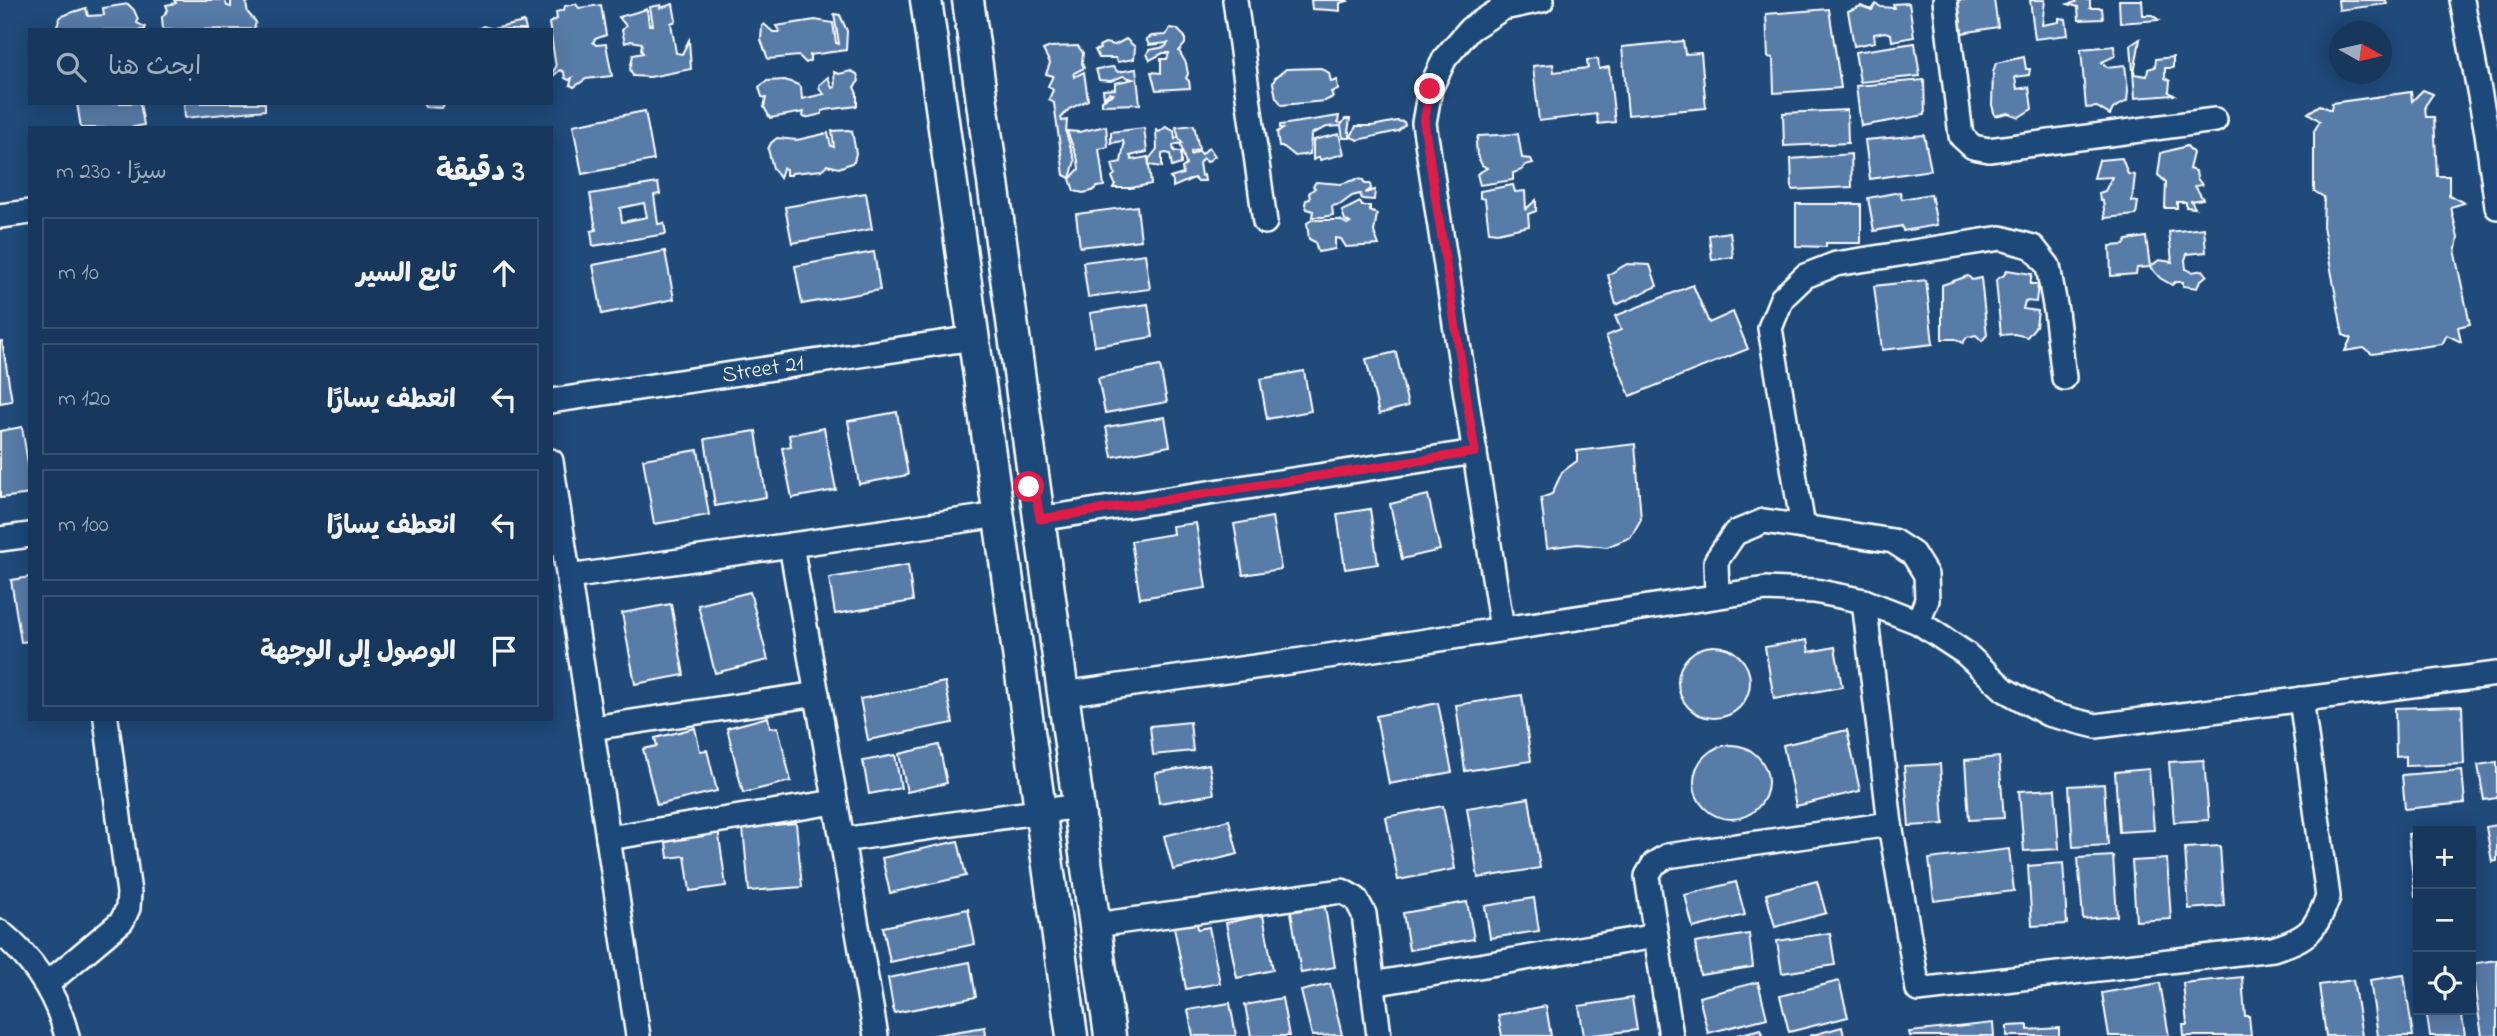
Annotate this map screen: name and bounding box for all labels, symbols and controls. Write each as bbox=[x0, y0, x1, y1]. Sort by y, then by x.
north arrow bbox=[2329, 21, 2392, 84]
search box bbox=[28, 28, 553, 105]
icon: search bbox=[52, 48, 90, 86]
text: ابحث هنا bbox=[108, 49, 201, 87]
route end bbox=[1414, 73, 1445, 104]
text: 3 دقيقة bbox=[436, 151, 525, 195]
text: سيرًا · 230 m bbox=[56, 156, 167, 189]
icon: ahead bbox=[485, 254, 523, 292]
text: تابع السير bbox=[357, 256, 456, 294]
text: 10 m bbox=[58, 257, 99, 290]
street label: Street 21 bbox=[720, 347, 806, 393]
icon: left bbox=[485, 380, 523, 418]
text: انعطف يسارًا bbox=[327, 382, 456, 420]
text: 120 m bbox=[58, 383, 110, 416]
route start bbox=[1013, 471, 1044, 502]
icon: left bbox=[485, 506, 523, 544]
text: انعطف يسارًا bbox=[327, 508, 456, 546]
text: 100 m bbox=[58, 509, 109, 542]
icon: arrive bbox=[485, 632, 523, 670]
text: الوصول إلى الوجهة bbox=[260, 634, 456, 672]
map controls bbox=[2413, 826, 2476, 1015]
button: + bbox=[2413, 826, 2476, 889]
button: − bbox=[2413, 889, 2476, 952]
button: locate bbox=[2413, 952, 2476, 1015]

